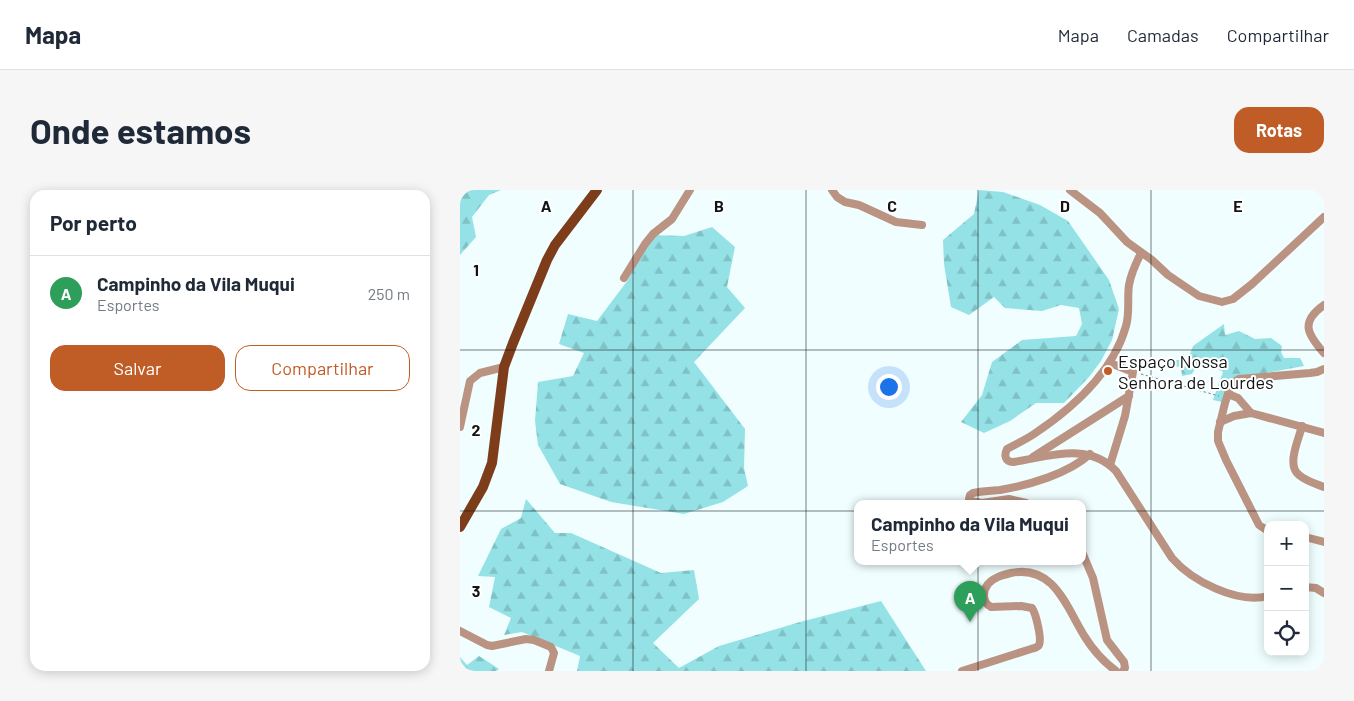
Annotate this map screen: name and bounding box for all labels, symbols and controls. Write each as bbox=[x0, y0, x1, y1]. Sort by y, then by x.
text: Mapa bbox=[25, 20, 81, 49]
text: Mapa bbox=[1058, 24, 1099, 46]
text: Camadas bbox=[1127, 24, 1199, 46]
text: Compartilhar bbox=[1227, 24, 1329, 46]
button: Rotas bbox=[1234, 107, 1324, 153]
text: Onde estamos bbox=[30, 109, 251, 151]
text: A bbox=[541, 196, 552, 215]
text: B bbox=[714, 196, 724, 215]
text: C bbox=[887, 196, 897, 215]
text: D bbox=[1060, 196, 1070, 215]
text: E bbox=[1233, 196, 1243, 215]
text: Por perto bbox=[50, 210, 137, 235]
text: 1 bbox=[473, 260, 479, 279]
text: Campinho da Vila Muqui bbox=[97, 272, 295, 295]
text: A bbox=[61, 284, 71, 303]
text: 250 m bbox=[368, 284, 410, 303]
text: Esportes bbox=[97, 295, 160, 314]
button: Salvar bbox=[50, 345, 225, 391]
button: Compartilhar bbox=[235, 345, 410, 391]
place label: Espaço Nossa Senhora de Lourdes bbox=[1118, 350, 1274, 393]
marker: Espaço Nossa Senhora de Lourdes bbox=[1102, 365, 1114, 377]
your location bbox=[876, 374, 902, 400]
text: 2 bbox=[472, 420, 481, 439]
popup bbox=[854, 500, 1086, 565]
text: Campinho da Vila Muqui bbox=[871, 512, 1069, 535]
map controls bbox=[1264, 521, 1309, 656]
button: + bbox=[1264, 521, 1309, 566]
text: Esportes bbox=[871, 535, 934, 554]
button: − bbox=[1264, 566, 1309, 611]
text: 3 bbox=[472, 581, 480, 600]
pin: A bbox=[954, 581, 986, 622]
button: locate bbox=[1264, 611, 1309, 656]

